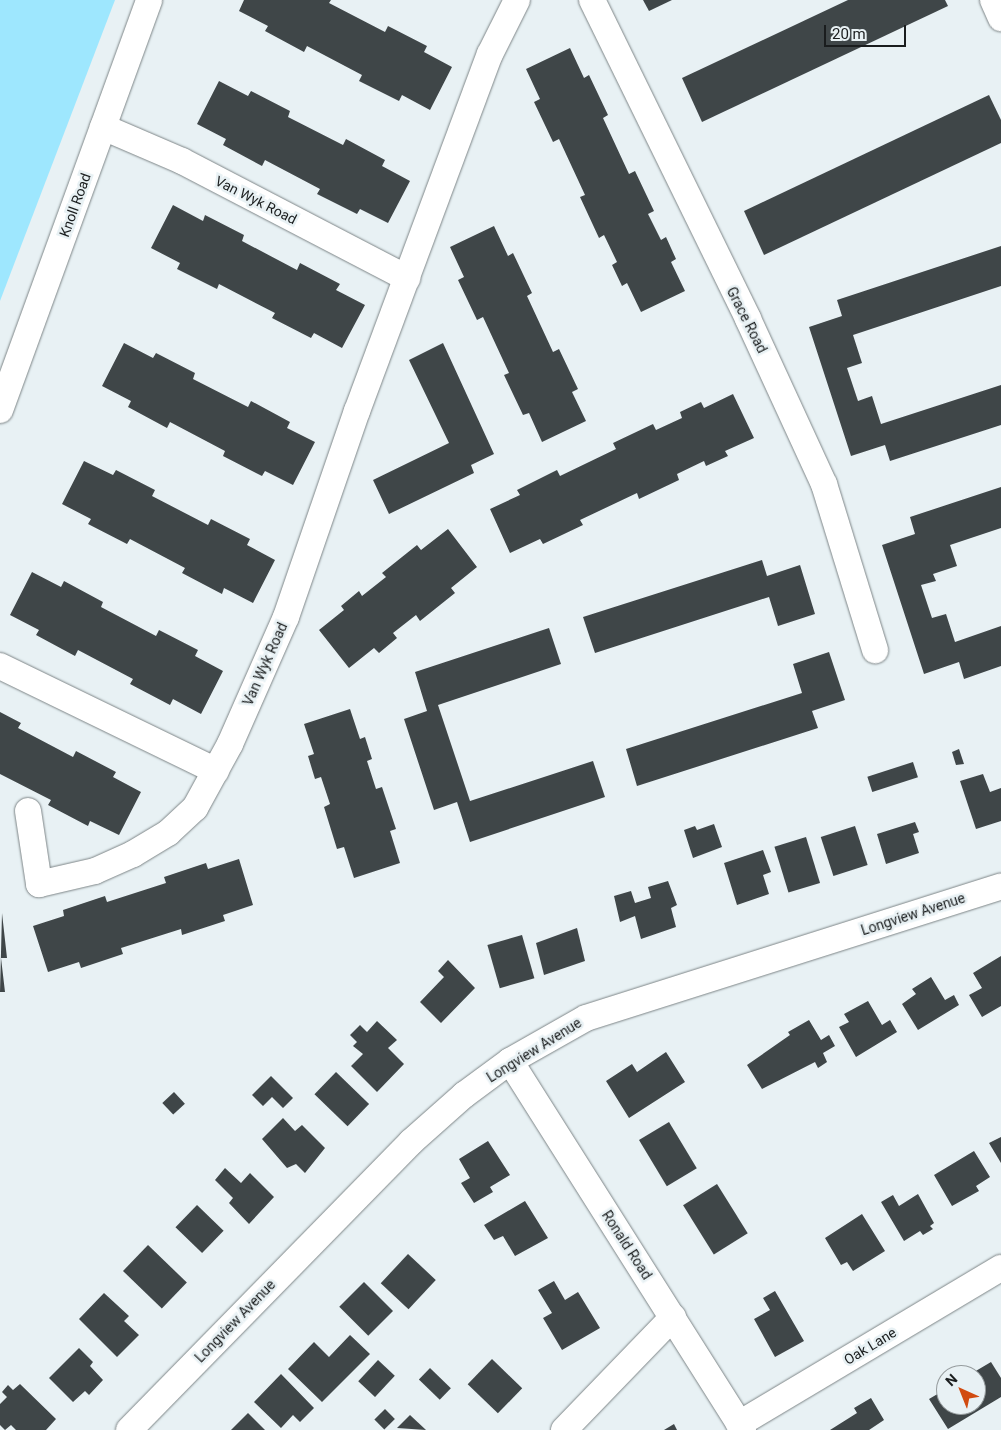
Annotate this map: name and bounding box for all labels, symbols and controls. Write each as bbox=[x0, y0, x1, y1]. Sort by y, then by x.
scale bar bbox=[826, 15, 908, 47]
text: 20 m bbox=[832, 25, 866, 43]
street label: Knoll Road bbox=[56, 171, 94, 239]
street label: Van Wyk Road bbox=[212, 172, 300, 228]
street label: Grace Road bbox=[723, 284, 771, 356]
street label: Van Wyk Road bbox=[239, 620, 291, 708]
street label: Longview Avenue bbox=[859, 889, 967, 939]
street label: Longview Avenue bbox=[484, 1014, 584, 1086]
street label: Ronald Road bbox=[598, 1207, 656, 1283]
street label: Longview Avenue bbox=[191, 1276, 279, 1366]
street label: Oak Lane bbox=[841, 1324, 899, 1368]
north arrow bbox=[936, 1365, 986, 1415]
text: N bbox=[942, 1371, 960, 1389]

